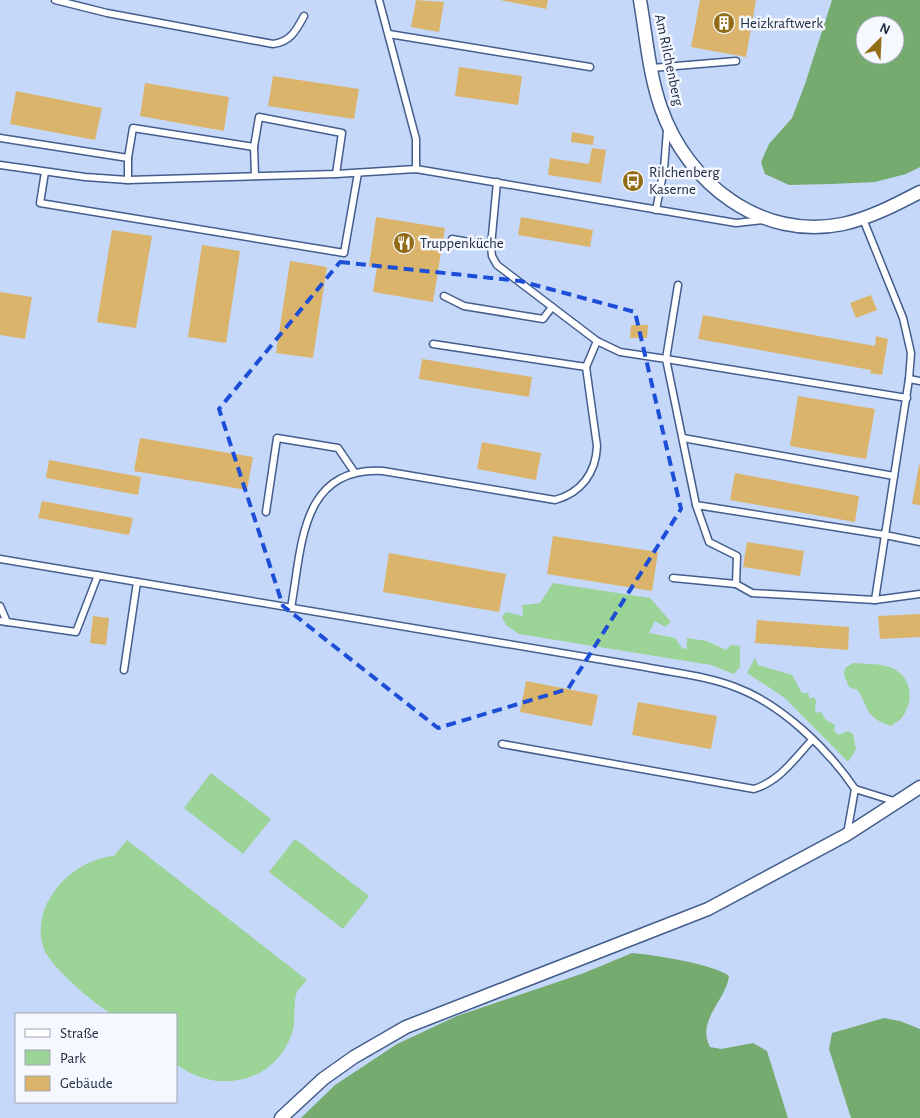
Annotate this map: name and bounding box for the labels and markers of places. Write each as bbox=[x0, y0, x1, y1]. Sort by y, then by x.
building icon: Heizkraftwerk bbox=[712, 11, 736, 35]
place label: Heizkraftwerk bbox=[740, 16, 823, 31]
place label: Rilchenberg Kaserne bbox=[649, 165, 720, 197]
bus stop icon: Rilchenberg Kaserne bbox=[621, 169, 645, 193]
restaurant icon: Truppenküche bbox=[392, 231, 416, 255]
place label: Truppenküche bbox=[420, 236, 504, 251]

